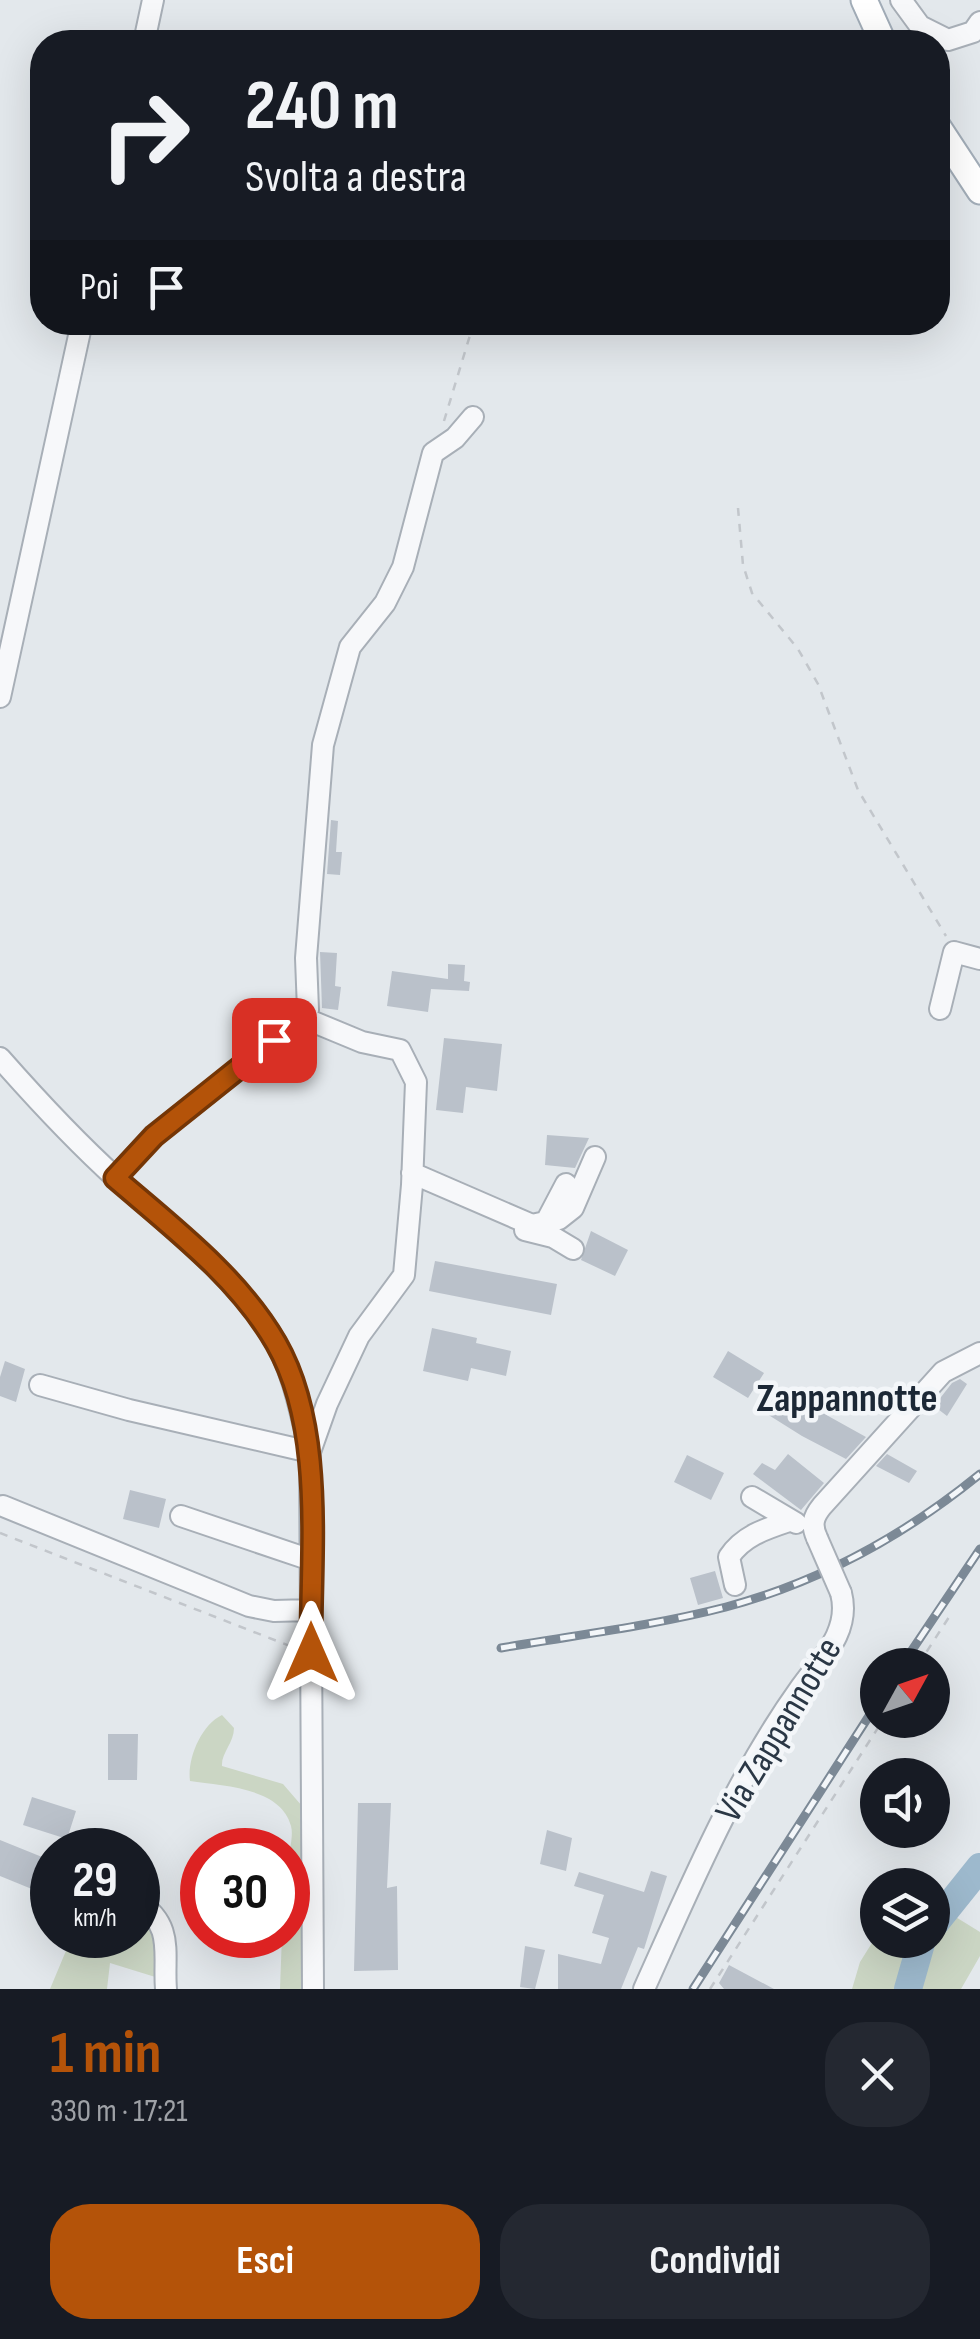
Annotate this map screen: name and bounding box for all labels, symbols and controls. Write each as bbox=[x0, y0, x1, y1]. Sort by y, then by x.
text: 240 m bbox=[245, 65, 399, 149]
icon: right bbox=[80, 70, 210, 200]
text: Svolta a destra bbox=[245, 150, 467, 205]
icon: arrive bbox=[139, 260, 194, 315]
text: Poi bbox=[80, 265, 119, 310]
pin bbox=[232, 998, 317, 1083]
icon: arrive bbox=[247, 1013, 302, 1068]
district label: Zappannotte bbox=[756, 1375, 938, 1423]
position arrow bbox=[259, 1601, 363, 1705]
street label: Via Zappannotte bbox=[706, 1630, 852, 1830]
north arrow bbox=[860, 1648, 950, 1738]
map controls bbox=[860, 1648, 950, 1958]
button: sound bbox=[860, 1758, 950, 1848]
speed limit sign: 30 bbox=[180, 1828, 310, 1958]
text: 29 bbox=[72, 1851, 118, 1911]
button: layers bbox=[860, 1868, 950, 1958]
text: km/h bbox=[73, 1903, 117, 1934]
text: 1 min bbox=[50, 2018, 162, 2090]
button: close bbox=[825, 2022, 930, 2127]
text: 330 m · 17:21 bbox=[50, 2092, 188, 2131]
button: Esci bbox=[50, 2204, 480, 2319]
button: Condividi bbox=[500, 2204, 930, 2319]

